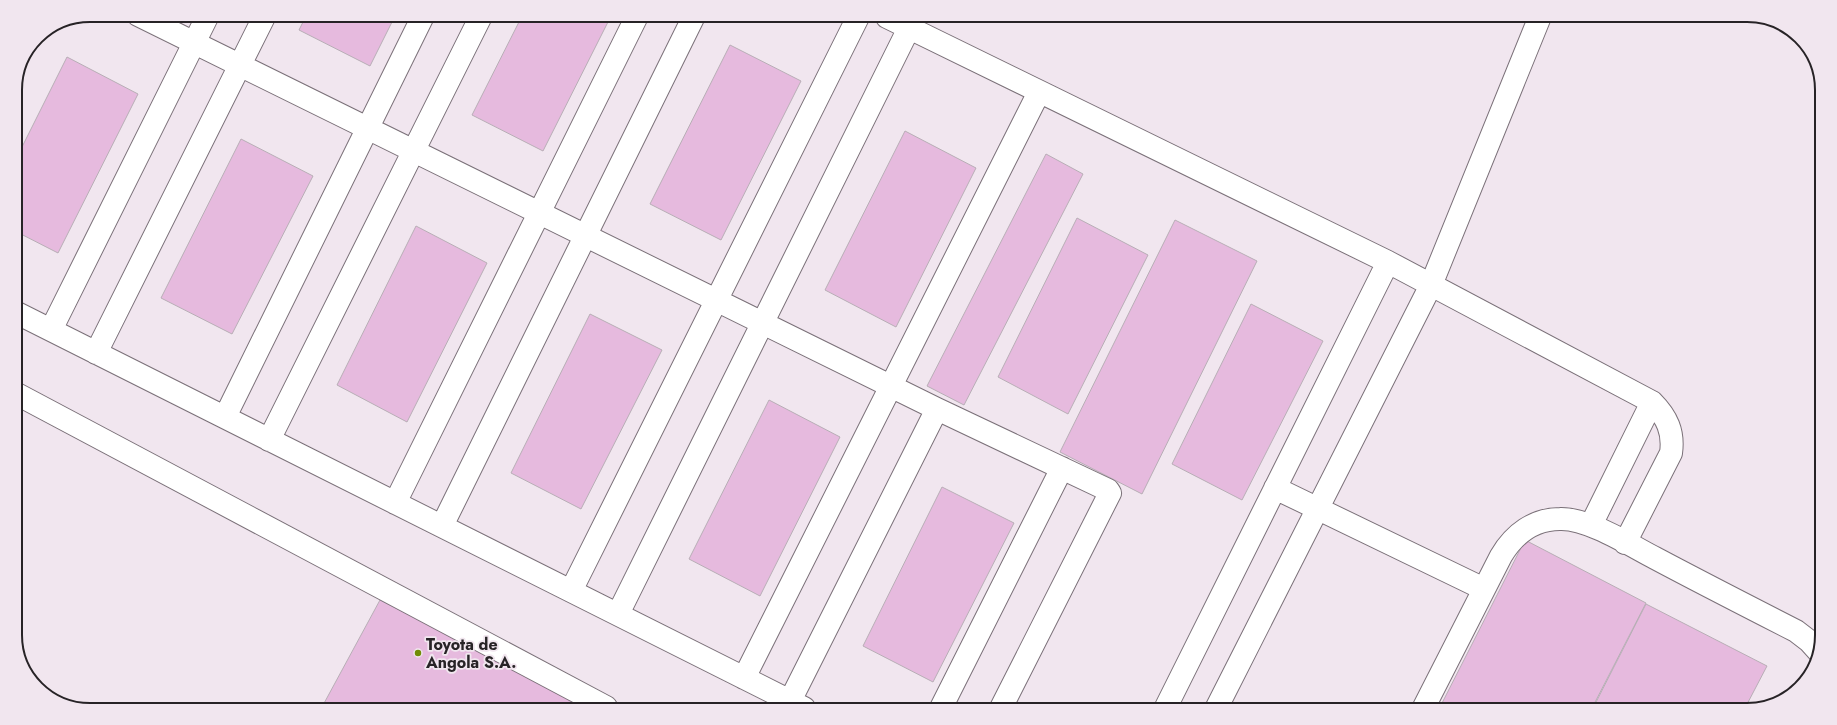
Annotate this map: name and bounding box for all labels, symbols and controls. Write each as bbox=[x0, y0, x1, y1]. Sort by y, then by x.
place label: Toyota de Angola S.A. bbox=[425, 633, 516, 674]
marker: Toyota de Angola S.A. bbox=[413, 648, 423, 658]

